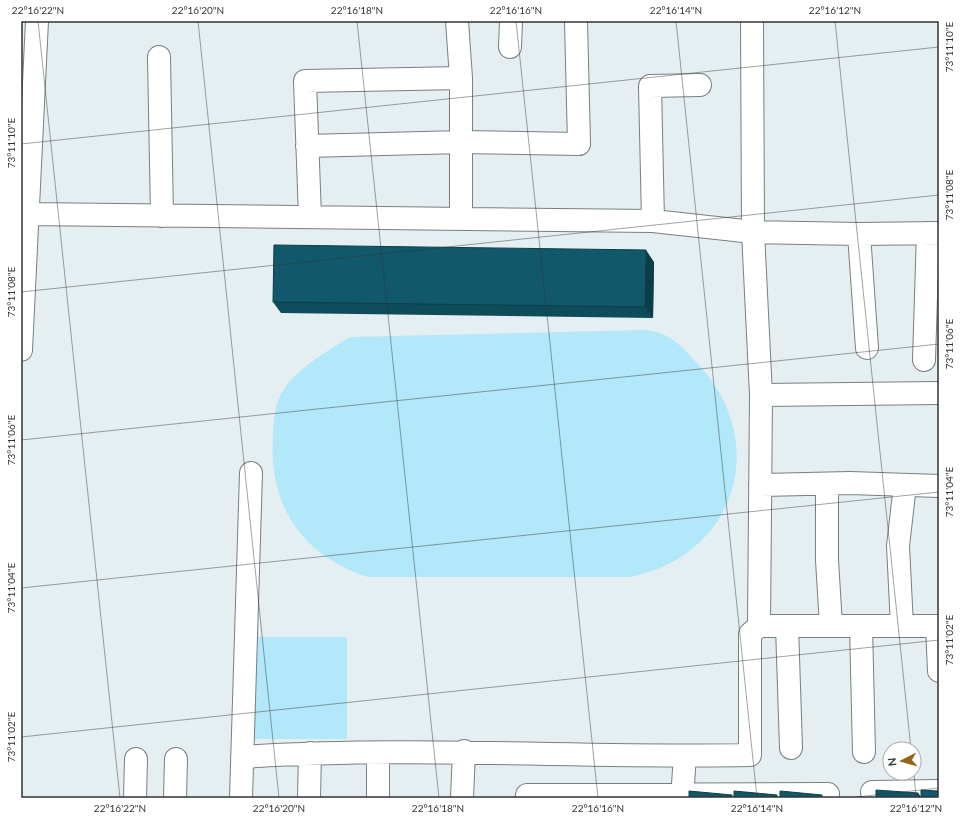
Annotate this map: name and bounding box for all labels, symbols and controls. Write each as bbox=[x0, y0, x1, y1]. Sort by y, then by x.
text: 22°16'22"N bbox=[12, 4, 64, 16]
text: 22°16'20"N bbox=[172, 4, 224, 16]
text: 22°16'18"N bbox=[331, 4, 383, 16]
text: 22°16'16"N bbox=[490, 4, 542, 16]
text: 22°16'14"N bbox=[650, 4, 702, 16]
text: 22°16'12"N bbox=[809, 4, 861, 16]
text: 73°11'10"E bbox=[943, 22, 955, 72]
text: 73°11'10"E bbox=[5, 118, 17, 168]
text: 73°11'08"E bbox=[943, 170, 955, 220]
text: 73°11'08"E bbox=[5, 267, 17, 317]
text: 73°11'06"E bbox=[943, 319, 955, 369]
text: 73°11'06"E bbox=[5, 415, 17, 465]
text: 73°11'04"E bbox=[943, 467, 955, 517]
text: 73°11'04"E bbox=[5, 563, 17, 613]
text: 73°11'02"E bbox=[943, 615, 955, 665]
text: 73°11'02"E bbox=[5, 712, 17, 762]
north arrow bbox=[882, 741, 922, 781]
text: N bbox=[885, 757, 898, 767]
text: 22°16'22"N bbox=[94, 802, 146, 814]
text: 22°16'20"N bbox=[253, 802, 305, 814]
text: 22°16'18"N bbox=[412, 802, 464, 814]
text: 22°16'16"N bbox=[572, 802, 624, 814]
text: 22°16'14"N bbox=[731, 802, 783, 814]
text: 22°16'12"N bbox=[890, 802, 942, 814]

